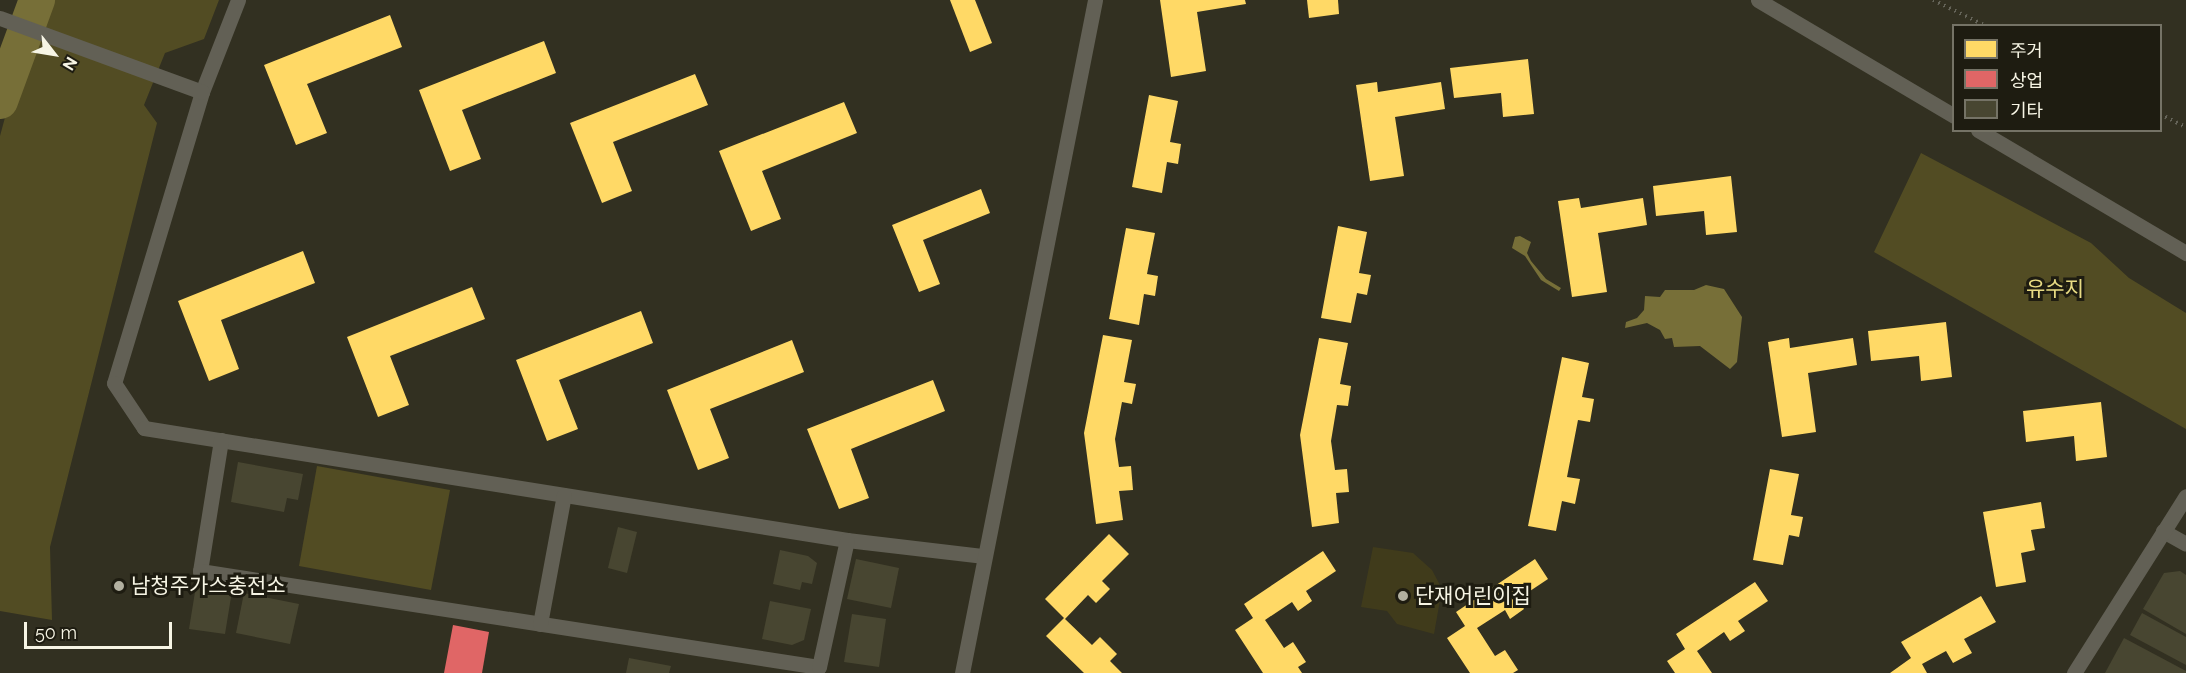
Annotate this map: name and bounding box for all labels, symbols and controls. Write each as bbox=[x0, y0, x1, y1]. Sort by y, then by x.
north arrow bbox=[24, 24, 84, 84]
legend bbox=[1952, 24, 2162, 132]
text: 주거 bbox=[2010, 40, 2043, 61]
text: N bbox=[59, 53, 81, 74]
text: 상업 bbox=[2010, 70, 2043, 91]
text: 기타 bbox=[2010, 100, 2043, 121]
park label: 유수지 bbox=[2026, 276, 2084, 302]
place label: 남청주가스충전소 bbox=[131, 573, 286, 599]
marker: 남청주가스충전소 bbox=[112, 579, 126, 593]
place label: 단재어린이집 bbox=[1415, 583, 1531, 609]
marker: 단재어린이집 bbox=[1396, 589, 1410, 603]
scale bar bbox=[27, 610, 176, 648]
text: 50 m bbox=[35, 622, 77, 643]

